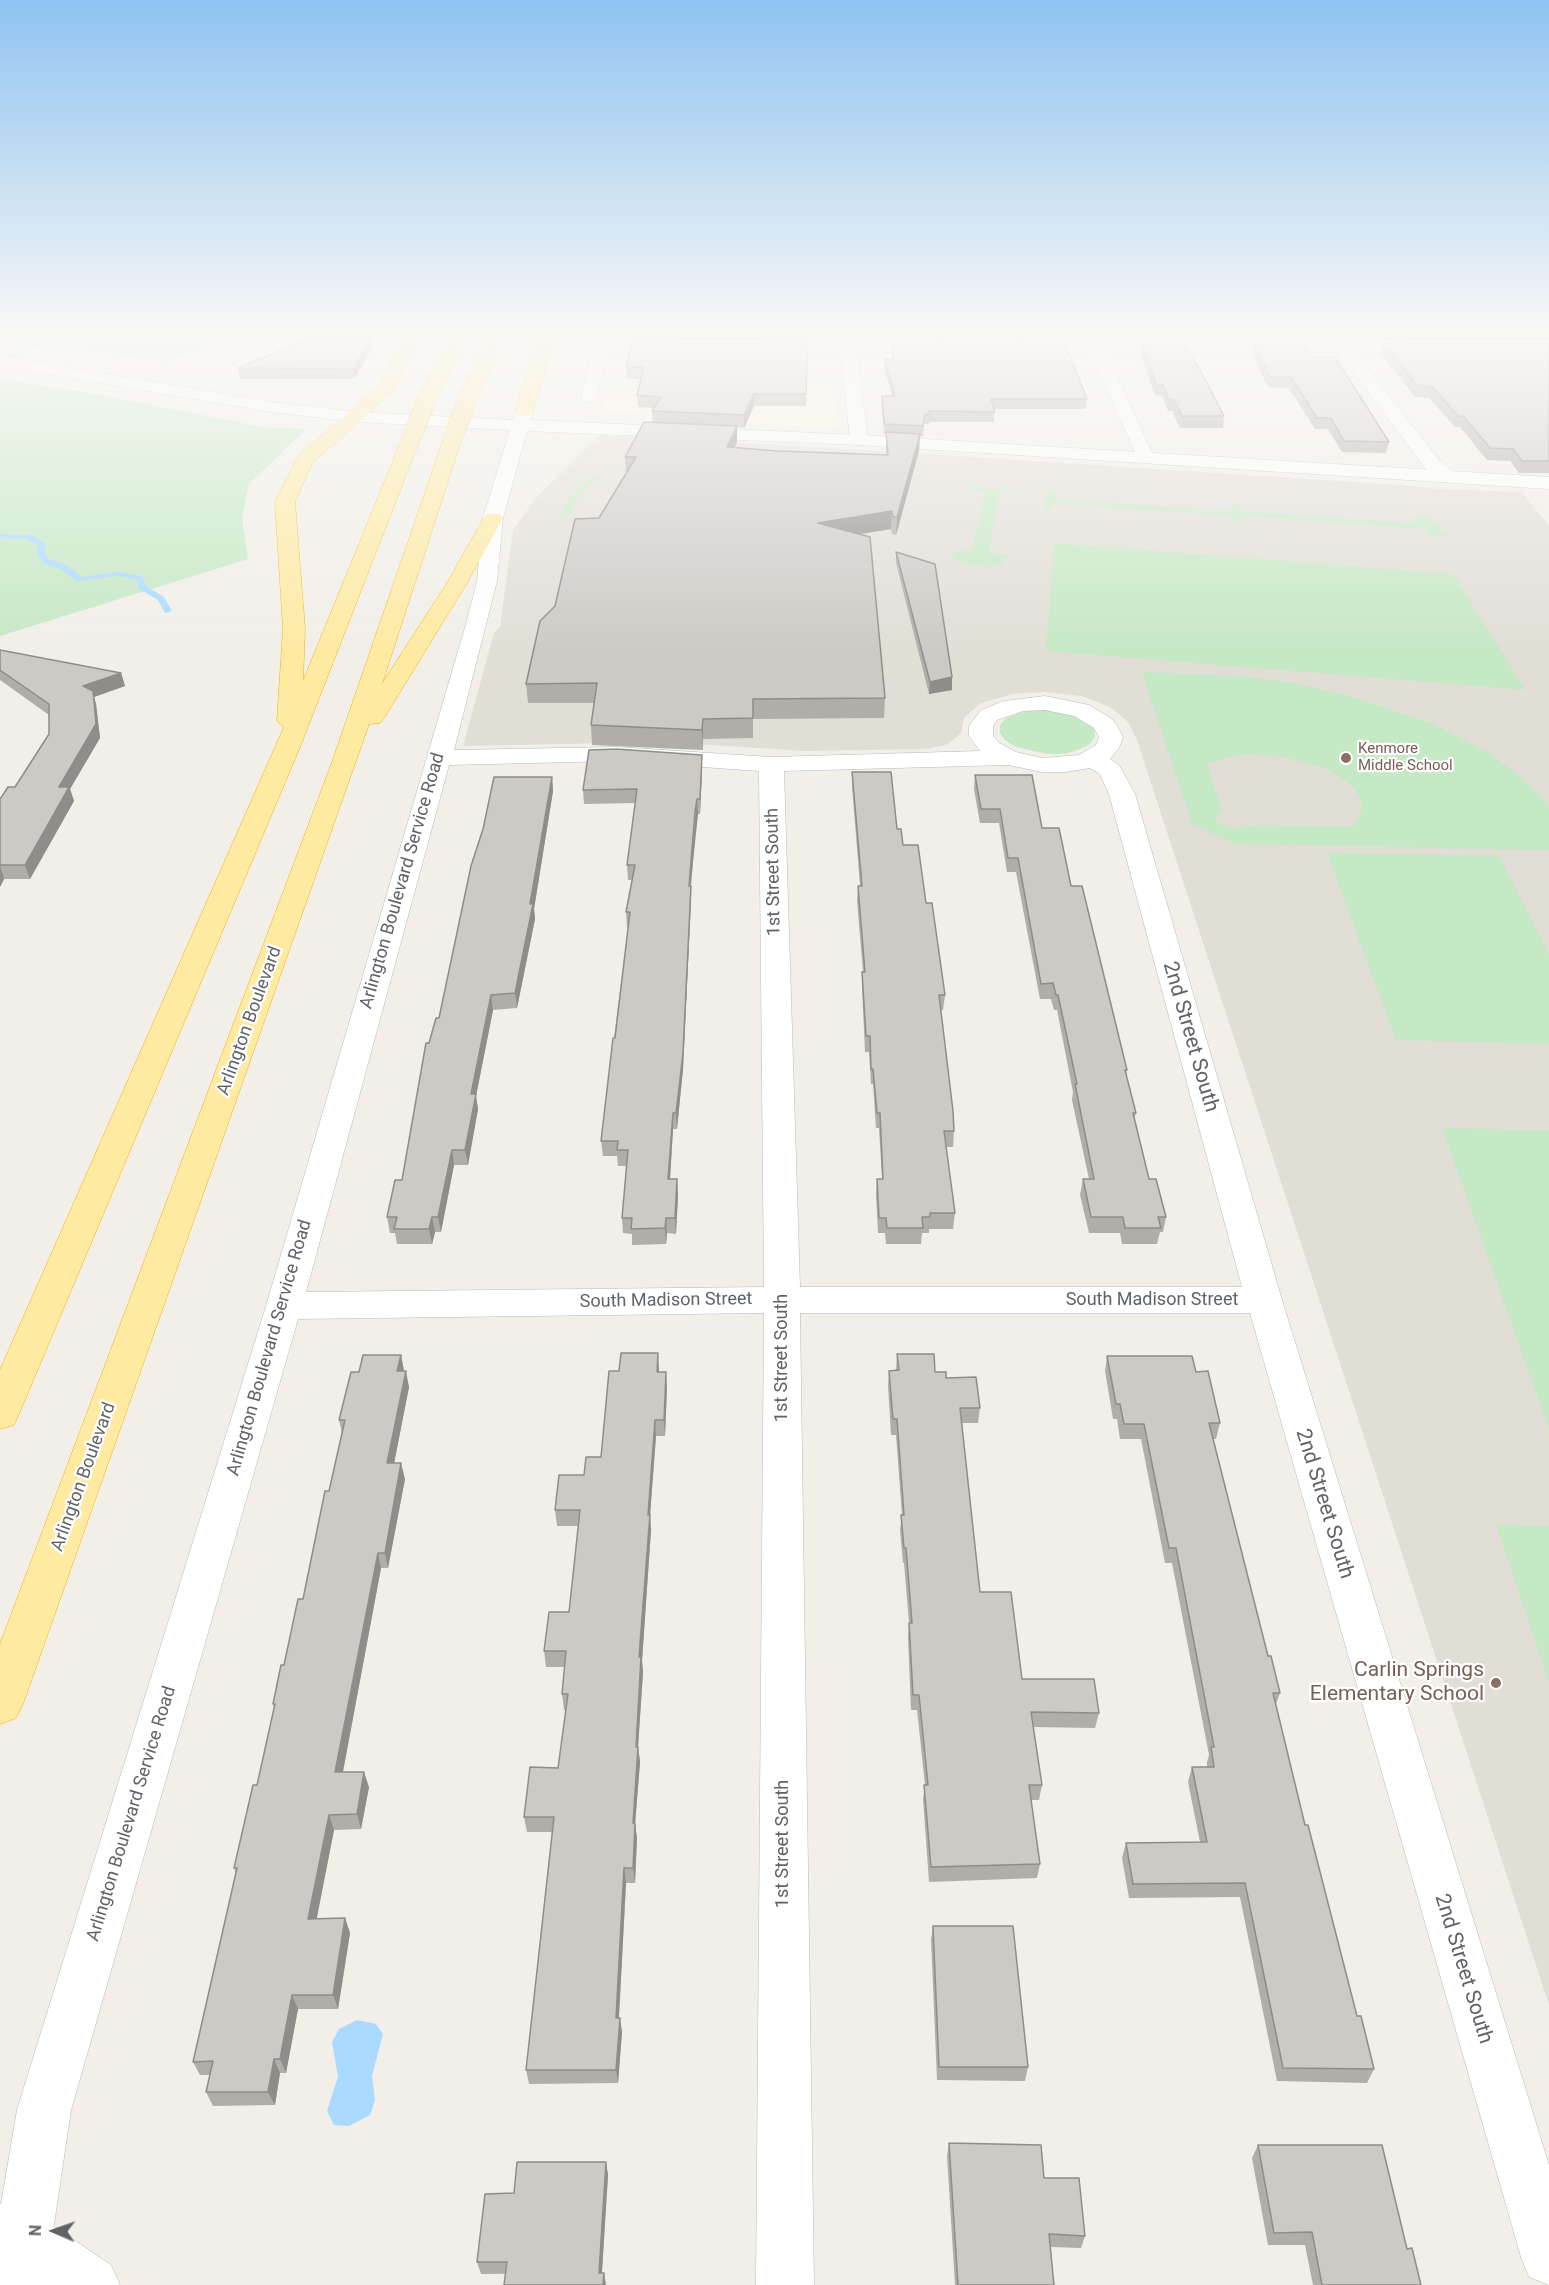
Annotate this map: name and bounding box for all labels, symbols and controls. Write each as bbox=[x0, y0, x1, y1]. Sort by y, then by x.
place label: Kenmore Middle School bbox=[1358, 740, 1453, 775]
street label: Arlington Boulevard Service Road bbox=[356, 750, 450, 1012]
marker: Kenmore Middle School bbox=[1339, 751, 1353, 765]
street label: 1st Street South bbox=[762, 808, 786, 936]
street label: Arlington Boulevard bbox=[213, 944, 287, 1098]
street label: 2nd Street South bbox=[1156, 959, 1224, 1115]
street label: Arlington Boulevard Service Road bbox=[223, 1217, 317, 1479]
street label: South Madison Street bbox=[580, 1289, 752, 1313]
street label: South Madison Street bbox=[1066, 1289, 1238, 1311]
street label: 1st Street South bbox=[771, 1294, 793, 1422]
street label: Arlington Boulevard bbox=[47, 1400, 121, 1554]
street label: 2nd Street South bbox=[1289, 1426, 1359, 1582]
place label: Carlin Springs Elementary School bbox=[1310, 1658, 1484, 1708]
marker: Carlin Springs Elementary School bbox=[1489, 1676, 1503, 1690]
street label: Arlington Boulevard Service Road bbox=[83, 1684, 181, 1944]
street label: 1st Street South bbox=[772, 1780, 794, 1908]
street label: 2nd Street South bbox=[1428, 1891, 1498, 2047]
north arrow bbox=[24, 2201, 84, 2261]
text: N bbox=[26, 2224, 45, 2236]

